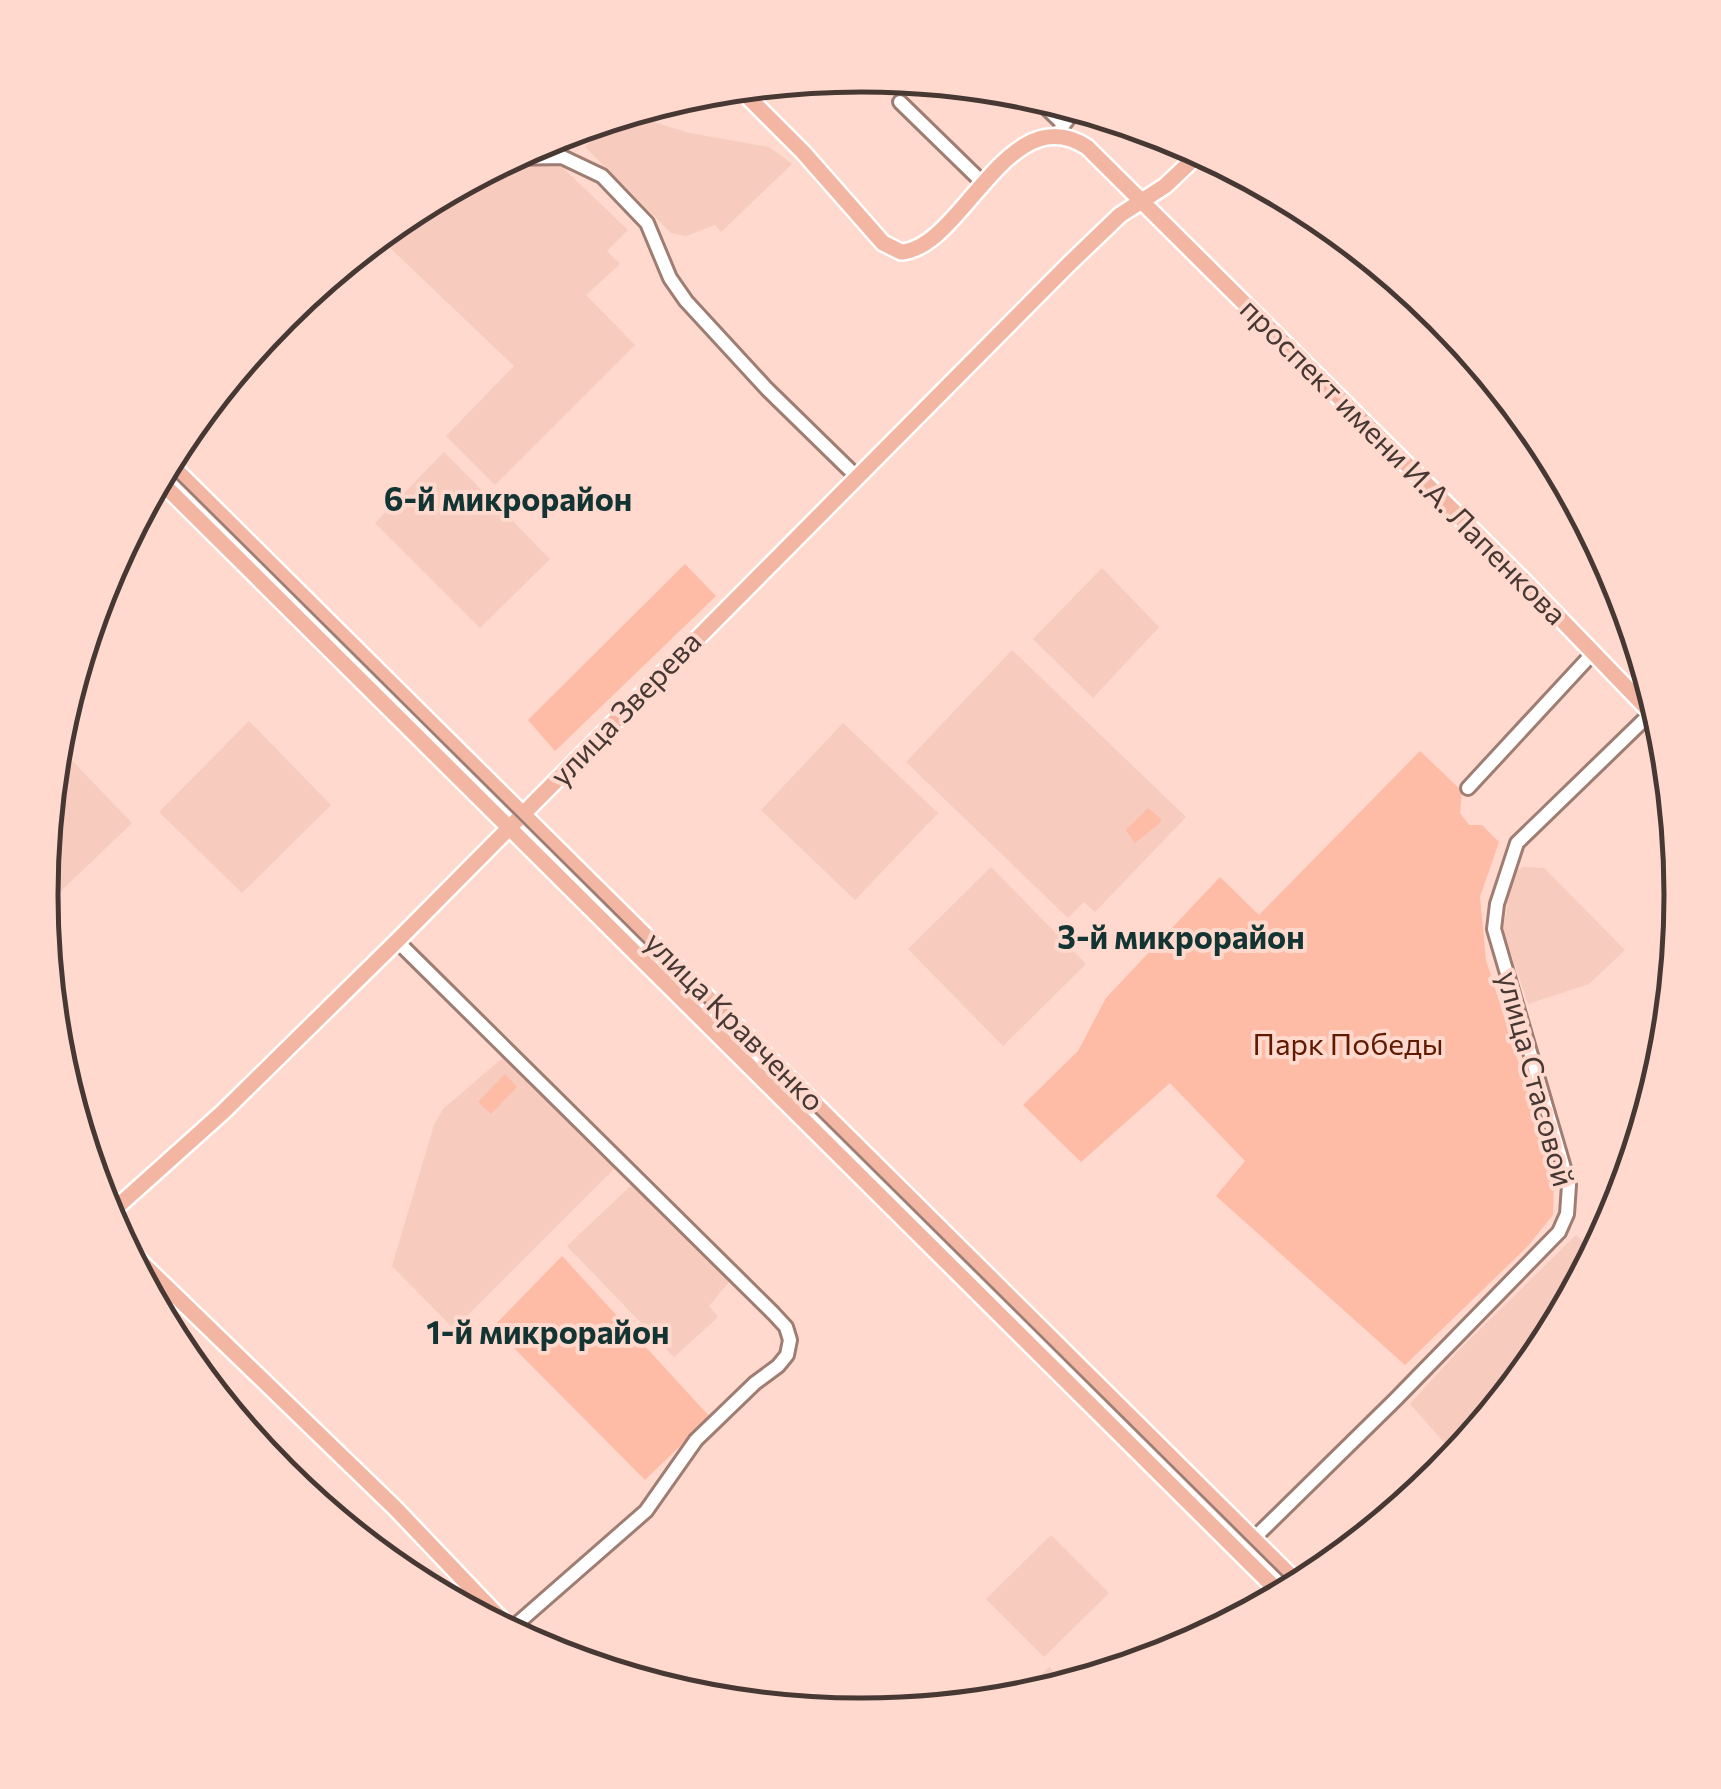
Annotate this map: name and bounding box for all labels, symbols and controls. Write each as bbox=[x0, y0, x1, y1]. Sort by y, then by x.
street label: проспект имени И.А. Лапенкова bbox=[1234, 289, 1576, 631]
district label: 6-й микрорайон bbox=[384, 478, 632, 518]
street label: улица Зверева bbox=[541, 622, 708, 793]
district label: 3-й микрорайон bbox=[1057, 916, 1305, 956]
street label: улица Кравченко bbox=[638, 923, 833, 1118]
street label: улица Стасовой bbox=[1491, 967, 1584, 1190]
park label: Парк Победы bbox=[1253, 1024, 1443, 1061]
district label: 1-й микрорайон bbox=[426, 1311, 670, 1351]

